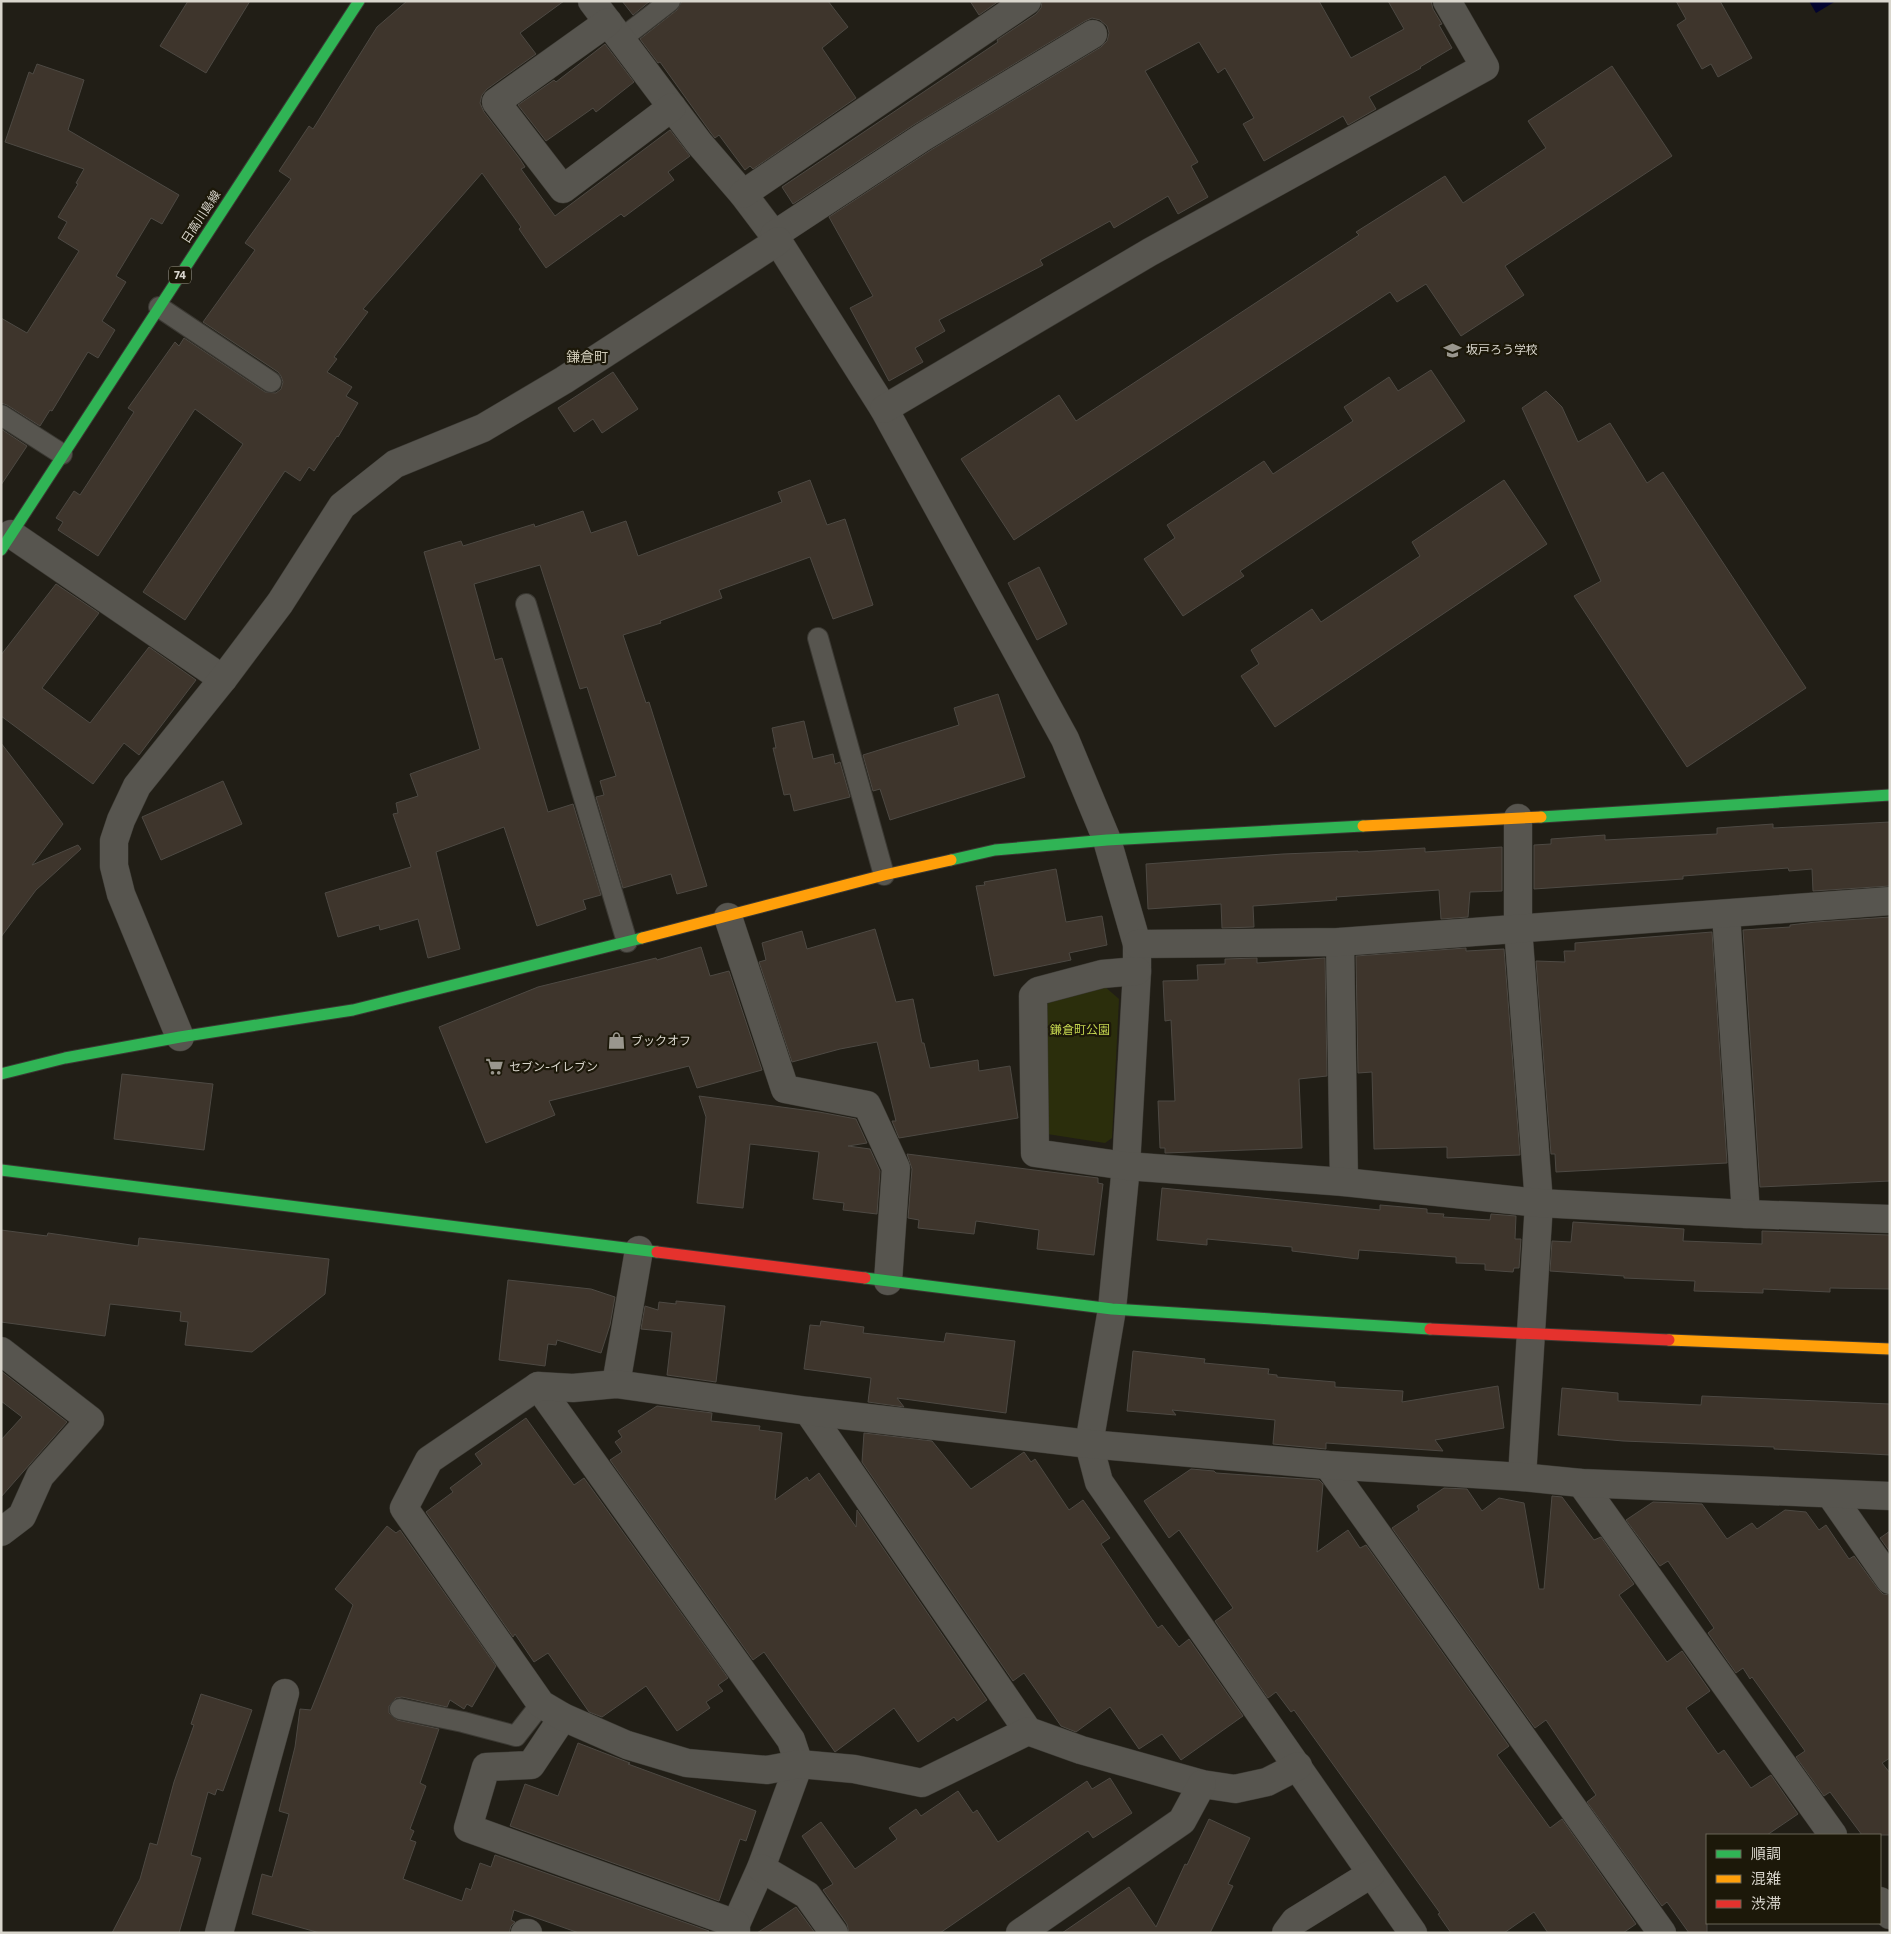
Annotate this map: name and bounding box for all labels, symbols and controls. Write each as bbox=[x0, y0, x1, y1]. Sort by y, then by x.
street label: 日高川島線 bbox=[178, 187, 222, 245]
road number: 74 bbox=[169, 266, 191, 284]
school or university icon: 坂戸ろう学校 bbox=[1442, 340, 1462, 360]
place label: 坂戸ろう学校 bbox=[1466, 342, 1538, 356]
district label: 鎌倉町 bbox=[566, 348, 608, 365]
park label: 鎌倉町公園 bbox=[1050, 1022, 1110, 1036]
shop icon: ブックオフ bbox=[607, 1031, 627, 1051]
place label: ブックオフ bbox=[631, 1033, 691, 1047]
supermarket icon: セブン-イレブン bbox=[485, 1057, 505, 1077]
place label: セブン-イレブン bbox=[509, 1059, 598, 1073]
legend bbox=[1706, 1834, 1881, 1924]
text: 順調 bbox=[1751, 1844, 1781, 1862]
text: 混雑 bbox=[1751, 1869, 1781, 1887]
text: 渋滞 bbox=[1751, 1894, 1781, 1912]

